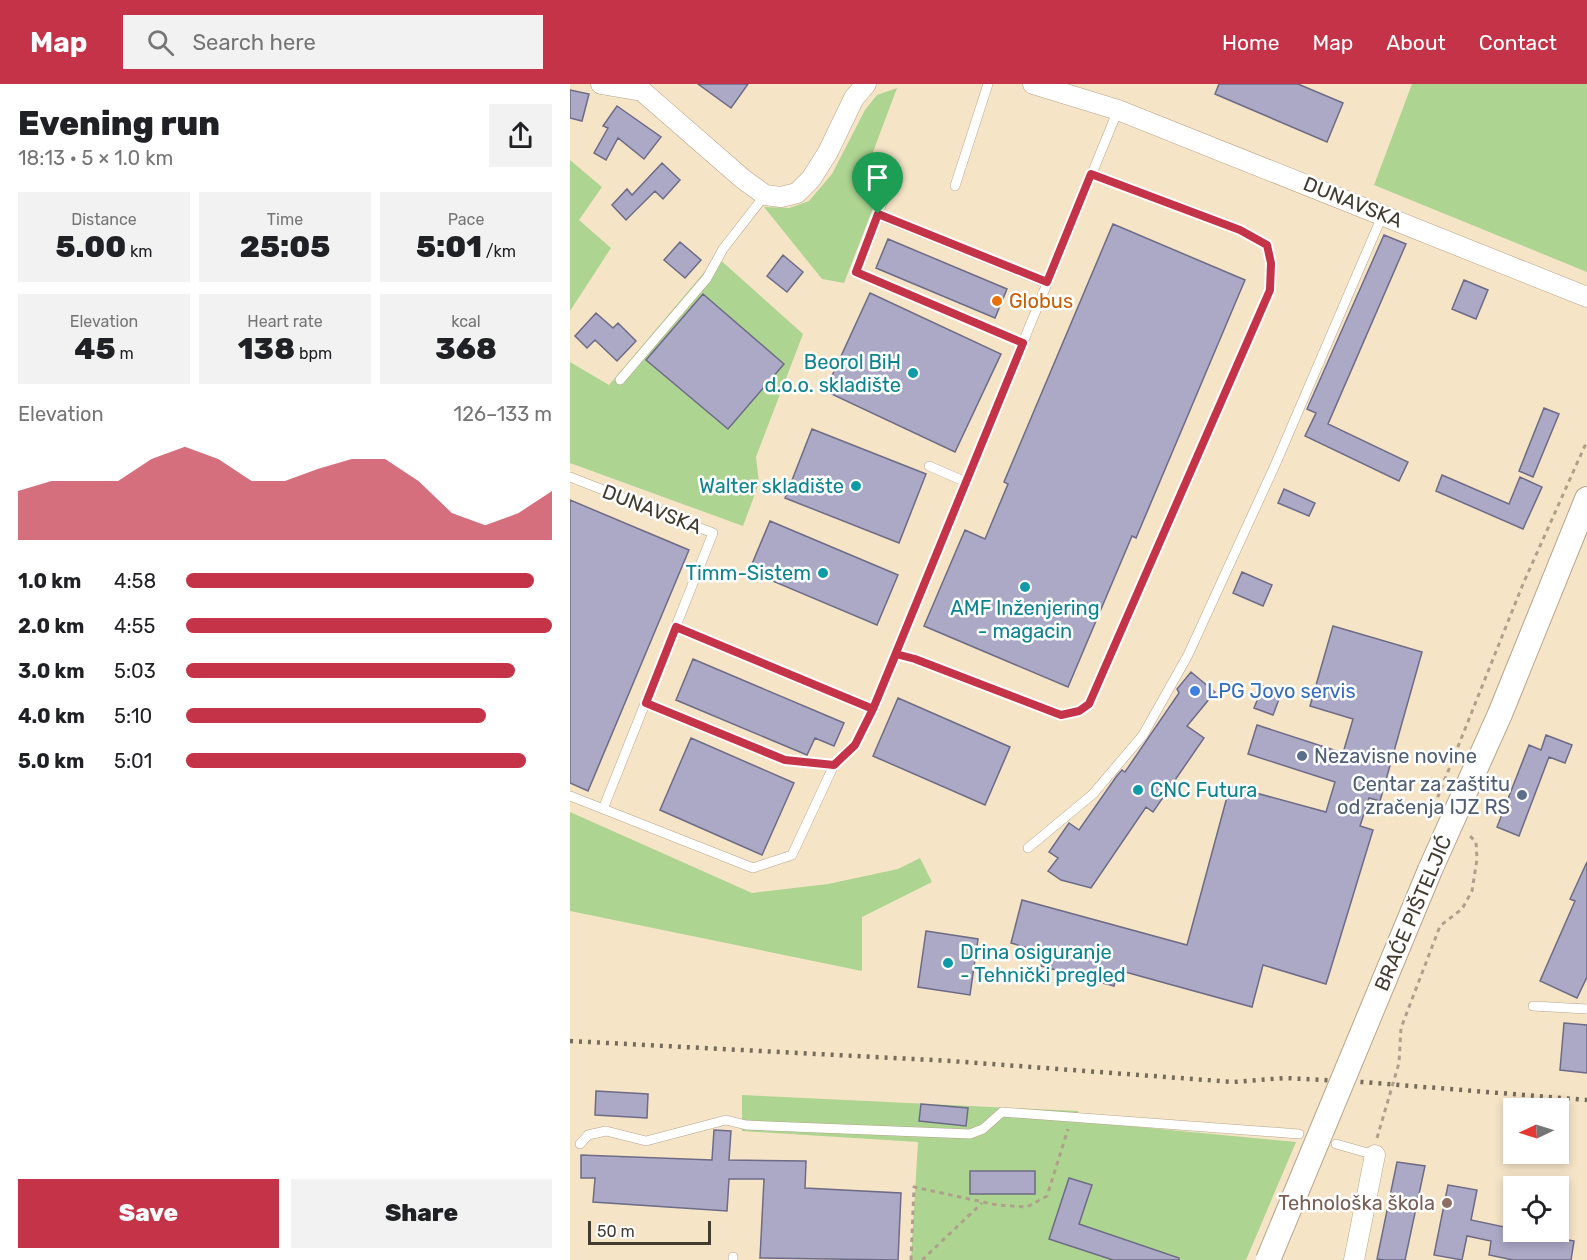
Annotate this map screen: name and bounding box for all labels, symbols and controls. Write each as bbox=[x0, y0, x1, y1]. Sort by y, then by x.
search box bbox=[123, 15, 543, 69]
text: Map bbox=[30, 26, 87, 59]
icon: search bbox=[144, 26, 177, 59]
text: Search here bbox=[192, 29, 316, 56]
text: Home bbox=[1222, 30, 1279, 55]
text: Map bbox=[1312, 30, 1353, 55]
text: About bbox=[1386, 30, 1446, 55]
text: Contact bbox=[1479, 30, 1557, 55]
text: Evening run bbox=[18, 104, 220, 143]
button: share bbox=[489, 104, 552, 167]
text: 18:13 · 5 × 1.0 km bbox=[18, 146, 173, 170]
pin bbox=[852, 152, 903, 214]
icon: arrive bbox=[861, 161, 894, 194]
street label: DUNAVSKA bbox=[1300, 171, 1406, 233]
text: Distance bbox=[71, 210, 137, 229]
text: Time bbox=[267, 210, 303, 229]
text: Pace bbox=[448, 210, 484, 229]
text: 5.00 bbox=[55, 229, 126, 265]
text: 25:05 bbox=[240, 229, 330, 265]
text: 5:01 bbox=[416, 229, 482, 265]
text: km bbox=[126, 242, 153, 261]
text: /km bbox=[482, 242, 516, 261]
place label: Globus bbox=[1009, 289, 1073, 313]
marker: Globus bbox=[990, 294, 1004, 308]
text: Elevation bbox=[70, 312, 138, 331]
text: Heart rate bbox=[247, 312, 323, 331]
text: kcal bbox=[451, 312, 481, 331]
text: 45 bbox=[74, 331, 116, 367]
text: 138 bbox=[238, 331, 295, 367]
text: 368 bbox=[435, 331, 497, 367]
text: m bbox=[116, 344, 134, 363]
text: bpm bbox=[295, 344, 332, 363]
place label: Beorol BiH d.o.o. skladište bbox=[765, 350, 901, 397]
marker: Beorol BiH d.o.o. skladište bbox=[906, 366, 920, 380]
text: Elevation bbox=[18, 402, 104, 426]
text: 126–133 m bbox=[454, 402, 552, 426]
place label: Walter skladište bbox=[699, 474, 844, 498]
street label: DUNAVSKA bbox=[599, 479, 705, 539]
marker: Walter skladište bbox=[849, 479, 863, 493]
place label: Timm-Sistem bbox=[685, 561, 811, 585]
marker: Timm-Sistem bbox=[816, 566, 830, 580]
text: 1.0 km bbox=[18, 569, 81, 593]
text: 4:58 bbox=[114, 569, 156, 593]
marker: AMF Inženjering - magacin bbox=[1018, 580, 1032, 594]
place label: AMF Inženjering - magacin bbox=[950, 596, 1100, 643]
text: 2.0 km bbox=[18, 614, 84, 638]
text: 4:55 bbox=[114, 614, 155, 638]
text: 3.0 km bbox=[18, 659, 85, 683]
text: 5:03 bbox=[114, 659, 156, 683]
place label: LPG Jovo servis bbox=[1207, 679, 1356, 703]
marker: LPG Jovo servis bbox=[1188, 684, 1202, 698]
text: 4.0 km bbox=[18, 704, 85, 728]
text: 5:10 bbox=[114, 704, 152, 728]
place label: Nezavisne novine bbox=[1314, 744, 1477, 768]
text: 5.0 km bbox=[18, 749, 84, 773]
text: 5:01 bbox=[114, 749, 152, 773]
marker: Nezavisne novine bbox=[1295, 749, 1309, 763]
place label: Centar za zaštitu od zračenja IJZ RS bbox=[1337, 772, 1510, 819]
place label: CNC Futura bbox=[1150, 778, 1257, 802]
marker: CNC Futura bbox=[1131, 783, 1145, 797]
marker: Centar za zaštitu od zračenja IJZ RS bbox=[1515, 788, 1529, 802]
street label: BRAĆE PIŠTELJIĆ bbox=[1369, 831, 1457, 995]
place label: Drina osiguranje - Tehnički pregled bbox=[960, 940, 1126, 987]
marker: Drina osiguranje - Tehnički pregled bbox=[941, 956, 955, 970]
north arrow bbox=[1503, 1098, 1569, 1164]
map controls bbox=[1503, 1098, 1569, 1242]
button: locate bbox=[1503, 1176, 1569, 1242]
button: Save bbox=[18, 1179, 279, 1248]
button: Share bbox=[291, 1179, 552, 1248]
place label: Tehnološka škola bbox=[1278, 1191, 1435, 1215]
marker: Tehnološka škola bbox=[1440, 1196, 1454, 1210]
scale bar bbox=[588, 1218, 711, 1246]
text: 50 m bbox=[597, 1222, 635, 1241]

